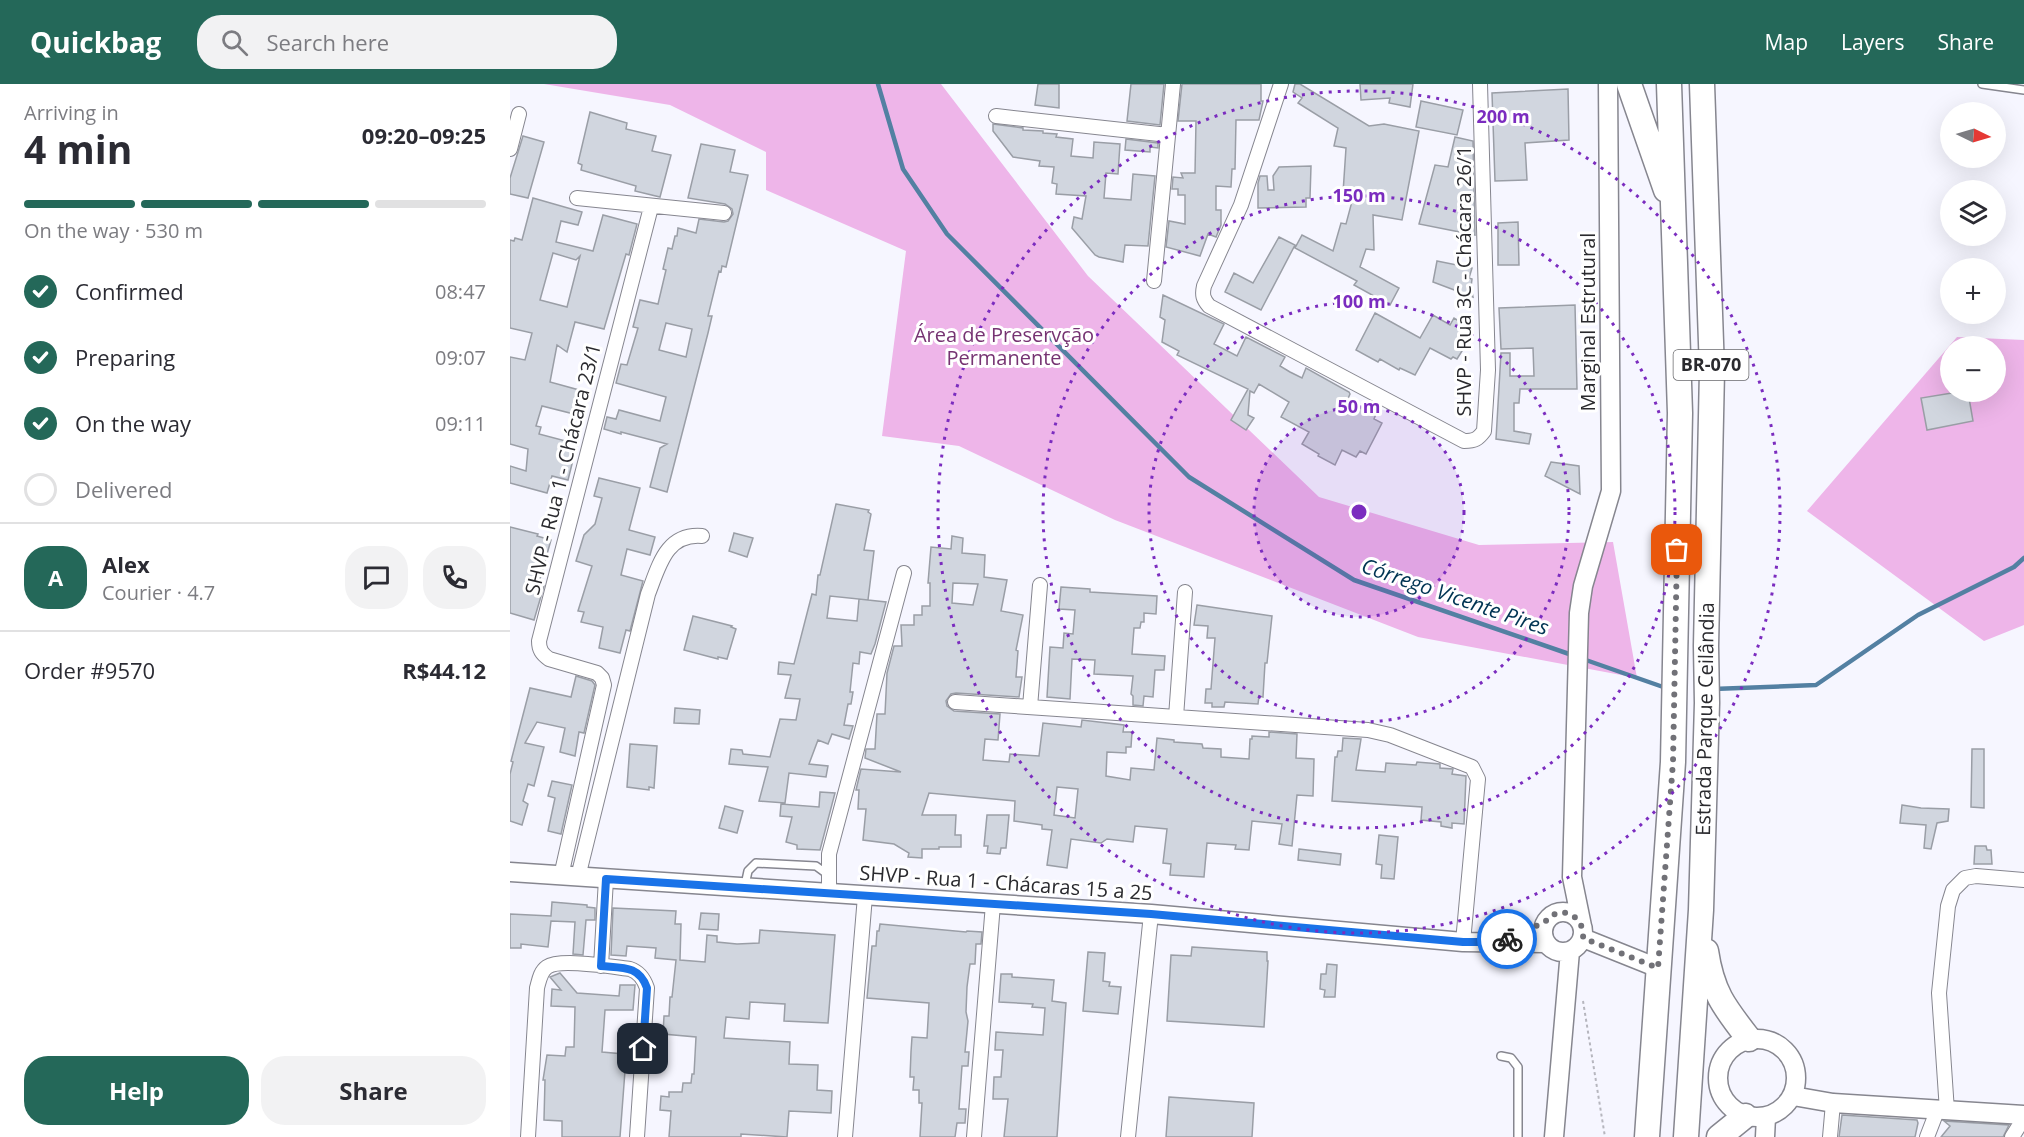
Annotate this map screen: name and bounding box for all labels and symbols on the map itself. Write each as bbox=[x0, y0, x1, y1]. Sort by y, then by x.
north arrow bbox=[1940, 102, 2006, 168]
text: 200 m bbox=[1476, 104, 1530, 128]
street label: SHVP - Rua 3C - Chácara 26/1 bbox=[1450, 145, 1477, 417]
text: 150 m bbox=[1332, 183, 1386, 207]
street label: Marginal Estrutural bbox=[1574, 233, 1601, 411]
text: 100 m bbox=[1332, 289, 1386, 313]
park label: Área de Preservção Permanente bbox=[914, 321, 1094, 371]
street label: SHVP - Rua 1 - Chácara 23/1 bbox=[518, 340, 607, 598]
road number: BR-070 bbox=[1674, 350, 1748, 380]
text: 50 m bbox=[1338, 394, 1380, 418]
centre of rings bbox=[1349, 502, 1369, 522]
pin bbox=[1651, 524, 1702, 575]
water label: Córrego Vicente Pires bbox=[1358, 551, 1553, 641]
street label: Estrada Parque Ceilândia bbox=[1689, 602, 1720, 836]
street label: SHVP - Rua 1 - Chácaras 15 a 25 bbox=[859, 859, 1153, 906]
courier bbox=[1477, 909, 1537, 969]
pin bbox=[617, 1023, 668, 1074]

